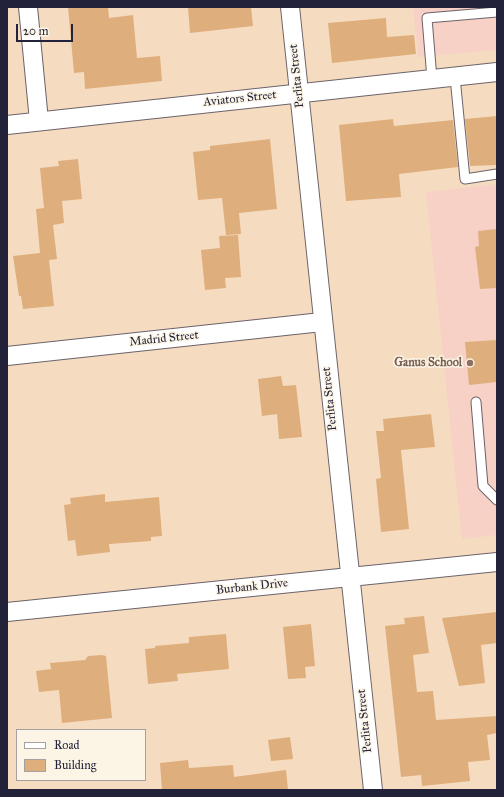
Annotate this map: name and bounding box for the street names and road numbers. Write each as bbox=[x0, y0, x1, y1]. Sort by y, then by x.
street label: Perlita Street bbox=[286, 43, 308, 109]
street label: Aviators Street bbox=[203, 88, 277, 110]
street label: Madrid Street bbox=[129, 328, 199, 350]
street label: Perlita Street bbox=[319, 366, 341, 432]
street label: Burbank Drive bbox=[215, 576, 289, 598]
street label: Perlita Street bbox=[354, 688, 376, 754]

